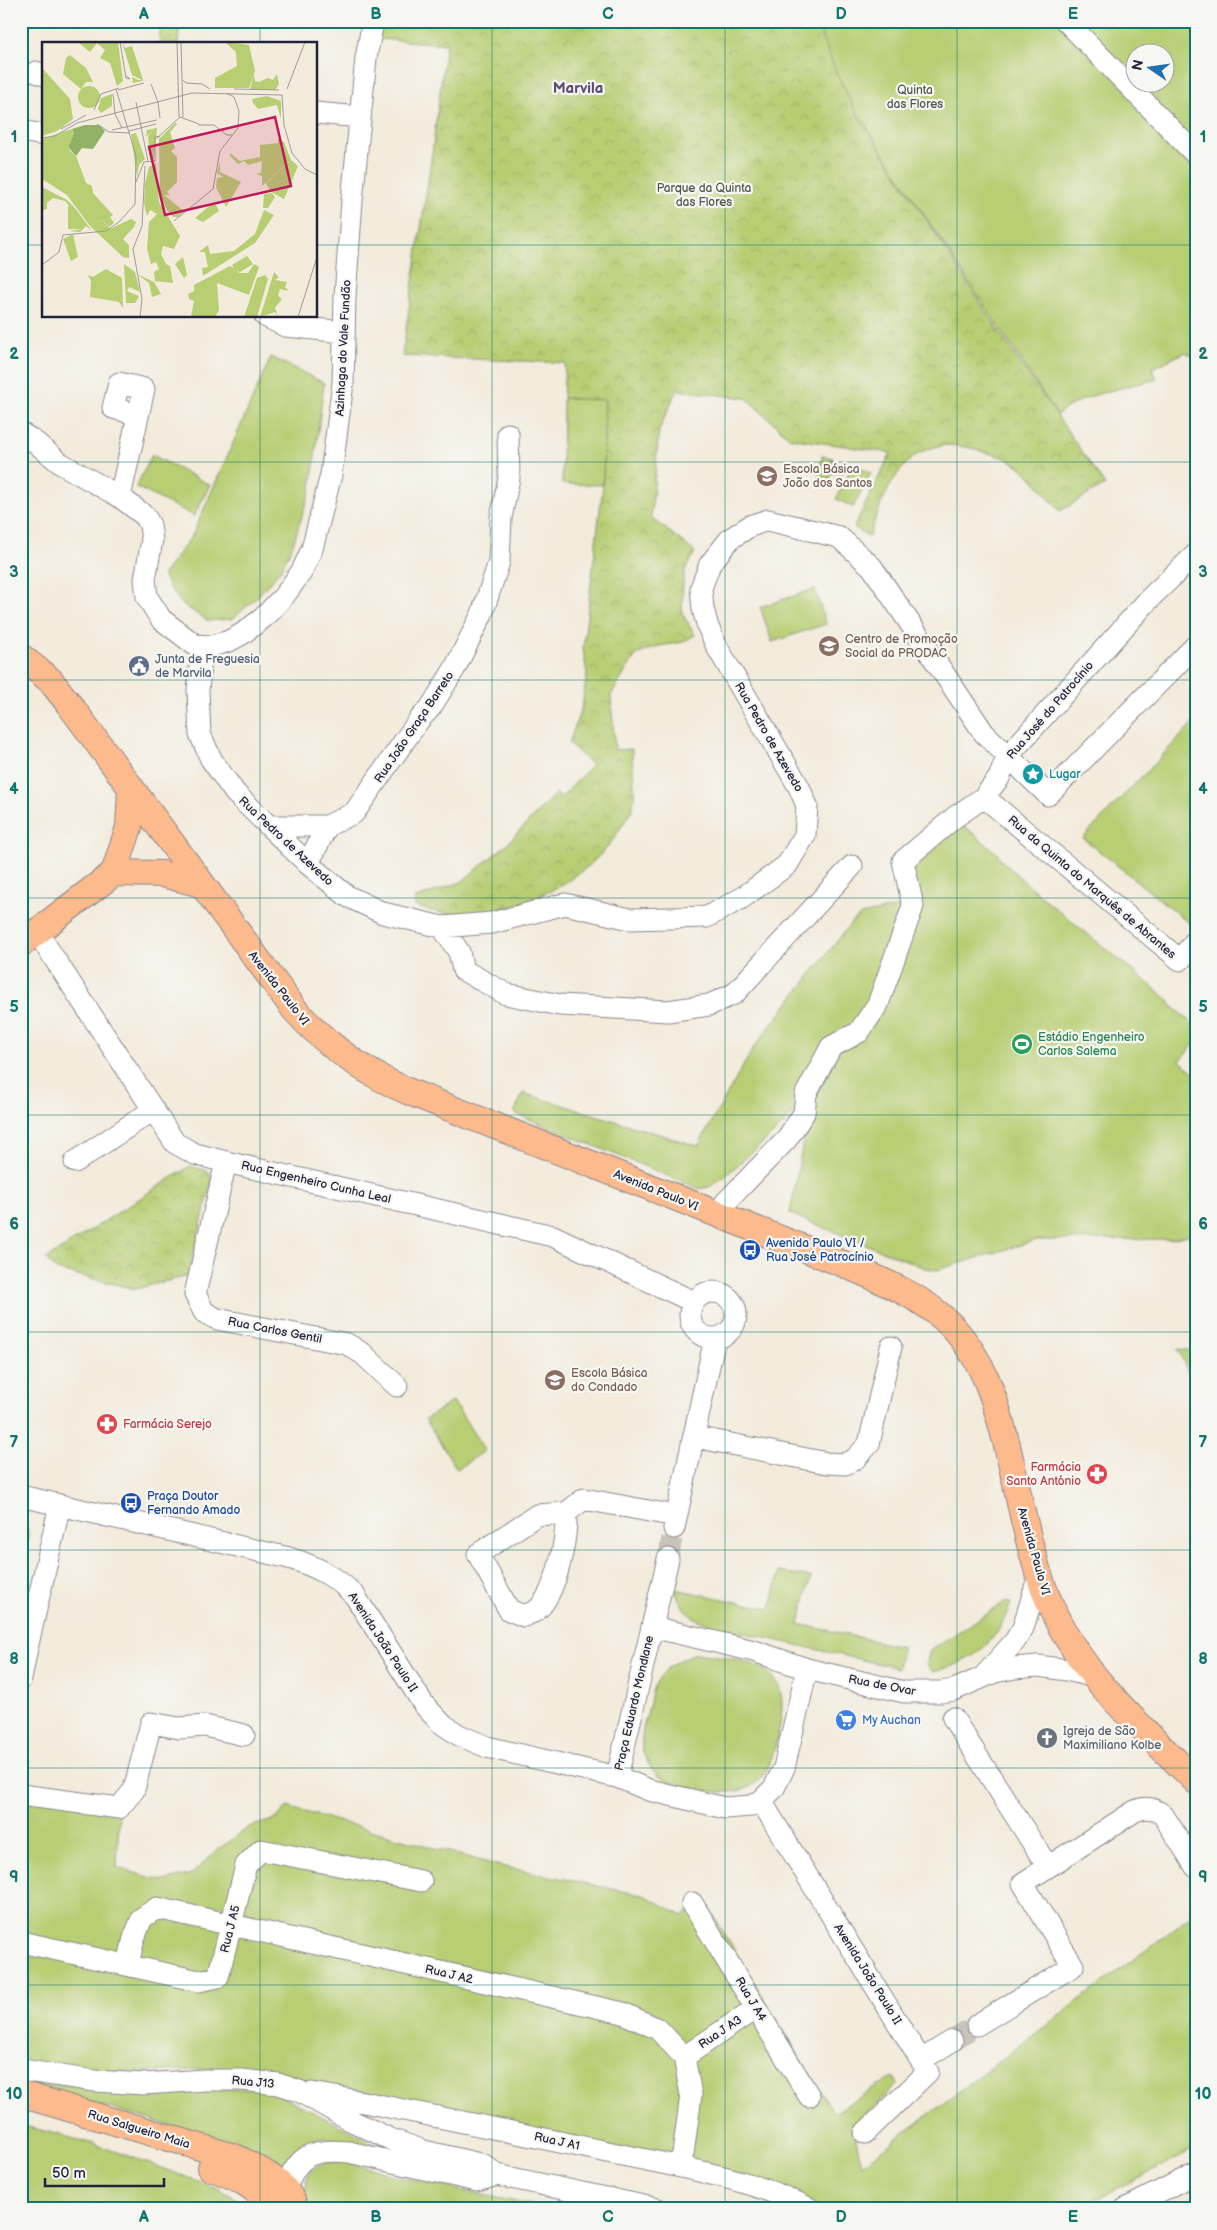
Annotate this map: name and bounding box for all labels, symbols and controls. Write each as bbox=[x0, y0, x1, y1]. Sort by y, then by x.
text: A bbox=[138, 5, 149, 24]
text: B bbox=[370, 5, 382, 24]
text: C bbox=[602, 5, 614, 24]
text: D bbox=[835, 5, 847, 24]
text: E bbox=[1068, 5, 1078, 24]
inset map bbox=[42, 42, 318, 318]
north arrow bbox=[1124, 42, 1174, 92]
text: N bbox=[1128, 58, 1147, 72]
district label: Marvila bbox=[553, 79, 603, 98]
park label: Quinta das Flores bbox=[887, 83, 943, 112]
text: 1 bbox=[11, 128, 17, 147]
text: 1 bbox=[1200, 128, 1206, 147]
park label: Parque da Quinta das Flores bbox=[657, 181, 752, 210]
street label: Azinhaga do Vale Fundão bbox=[332, 279, 355, 417]
text: 2 bbox=[9, 345, 19, 364]
text: 2 bbox=[1198, 345, 1208, 364]
place label: Escola Básica João dos Santos bbox=[783, 462, 872, 491]
school or university icon: Escola Básica João dos Santos bbox=[755, 464, 779, 488]
text: 3 bbox=[9, 563, 19, 582]
text: 3 bbox=[1198, 563, 1208, 582]
place label: Centro de Promoção Social da PRODAC bbox=[845, 632, 958, 661]
school or university icon: Centro de Promoção Social da PRODAC bbox=[817, 634, 841, 658]
place label: Junta de Freguesia de Marvila bbox=[155, 652, 260, 681]
public building icon: Junta de Freguesia de Marvila bbox=[127, 654, 151, 678]
street label: Rua José do Patrocínio bbox=[1004, 658, 1097, 762]
street label: Rua João Graça Barreto bbox=[371, 668, 457, 786]
street label: Rua Pedro de Azevedo bbox=[731, 680, 806, 795]
place icon: Lugar bbox=[1021, 762, 1045, 786]
place label: Lugar bbox=[1049, 767, 1081, 782]
text: 4 bbox=[9, 780, 19, 799]
text: 4 bbox=[1198, 780, 1208, 799]
street label: Rua Pedro de Azevedo bbox=[235, 794, 336, 889]
street label: Rua da Quinta do Marquês de Abrantes bbox=[1005, 813, 1179, 962]
street label: Avenida Paulo VI bbox=[245, 948, 312, 1029]
text: 5 bbox=[9, 998, 19, 1017]
text: 5 bbox=[1198, 998, 1208, 1017]
place label: Estádio Engenheiro Carlos Salema bbox=[1038, 1030, 1145, 1059]
sports icon: Estádio Engenheiro Carlos Salema bbox=[1010, 1032, 1034, 1056]
street label: Rua Engenheiro Cunha Leal bbox=[240, 1158, 392, 1207]
street label: Avenida Paulo VI bbox=[611, 1167, 701, 1214]
text: 6 bbox=[9, 1215, 19, 1234]
text: 6 bbox=[1198, 1215, 1208, 1234]
place label: Avenida Paulo VI / Rua José Patrocínio bbox=[766, 1236, 874, 1265]
bus stop icon: Avenida Paulo VI / Rua José Patrocínio bbox=[738, 1238, 762, 1262]
street label: Rua Carlos Gentil bbox=[227, 1314, 323, 1347]
place label: Escola Básica do Condado bbox=[571, 1366, 648, 1395]
school or university icon: Escola Básica do Condado bbox=[543, 1368, 567, 1392]
pharmacy icon: Farmácia Serejo bbox=[95, 1412, 119, 1436]
place label: Farmácia Serejo bbox=[123, 1417, 212, 1432]
text: 7 bbox=[10, 1433, 19, 1452]
text: 7 bbox=[1199, 1433, 1208, 1452]
place label: Farmácia Santo António bbox=[1006, 1460, 1081, 1489]
pharmacy icon: Farmácia Santo António bbox=[1085, 1462, 1109, 1486]
place label: Praça Doutor Fernando Amado bbox=[147, 1489, 240, 1518]
bus stop icon: Praça Doutor Fernando Amado bbox=[119, 1491, 143, 1515]
street label: Avenida Paulo VI bbox=[1014, 1506, 1053, 1597]
street label: Avenida João Paulo II bbox=[345, 1590, 421, 1695]
street label: Praça Eduardo Mondlane bbox=[612, 1634, 657, 1772]
text: 8 bbox=[9, 1650, 19, 1669]
text: 8 bbox=[1198, 1650, 1208, 1669]
street label: Rua de Ovar bbox=[847, 1672, 918, 1700]
supermarket icon: My Auchan bbox=[834, 1708, 858, 1732]
place label: My Auchan bbox=[862, 1713, 921, 1728]
place label: Igreja de São Maximiliano Kolbe bbox=[1063, 1724, 1161, 1753]
church icon: Igreja de São Maximiliano Kolbe bbox=[1035, 1726, 1059, 1750]
text: 9 bbox=[9, 1868, 19, 1887]
text: 9 bbox=[1198, 1868, 1208, 1887]
street label: Rua J A5 bbox=[217, 1904, 244, 1954]
street label: Avenida João Paulo II bbox=[830, 1921, 905, 2028]
street label: Rua J A2 bbox=[423, 1962, 474, 1987]
street label: Rua J A4 bbox=[732, 1974, 770, 2025]
street label: Rua J A3 bbox=[696, 2012, 745, 2052]
street label: Rua J13 bbox=[231, 2073, 275, 2092]
text: 10 bbox=[6, 2085, 22, 2104]
text: 10 bbox=[1195, 2085, 1211, 2104]
street label: Rua Salgueiro Maia bbox=[86, 2107, 192, 2152]
street label: Rua J A1 bbox=[533, 2129, 581, 2154]
scale bar bbox=[45, 2155, 164, 2187]
text: 50 m bbox=[52, 2164, 86, 2183]
text: A bbox=[138, 2208, 149, 2227]
text: B bbox=[370, 2208, 382, 2227]
text: C bbox=[602, 2208, 614, 2227]
text: D bbox=[835, 2208, 847, 2227]
text: E bbox=[1068, 2208, 1078, 2227]

